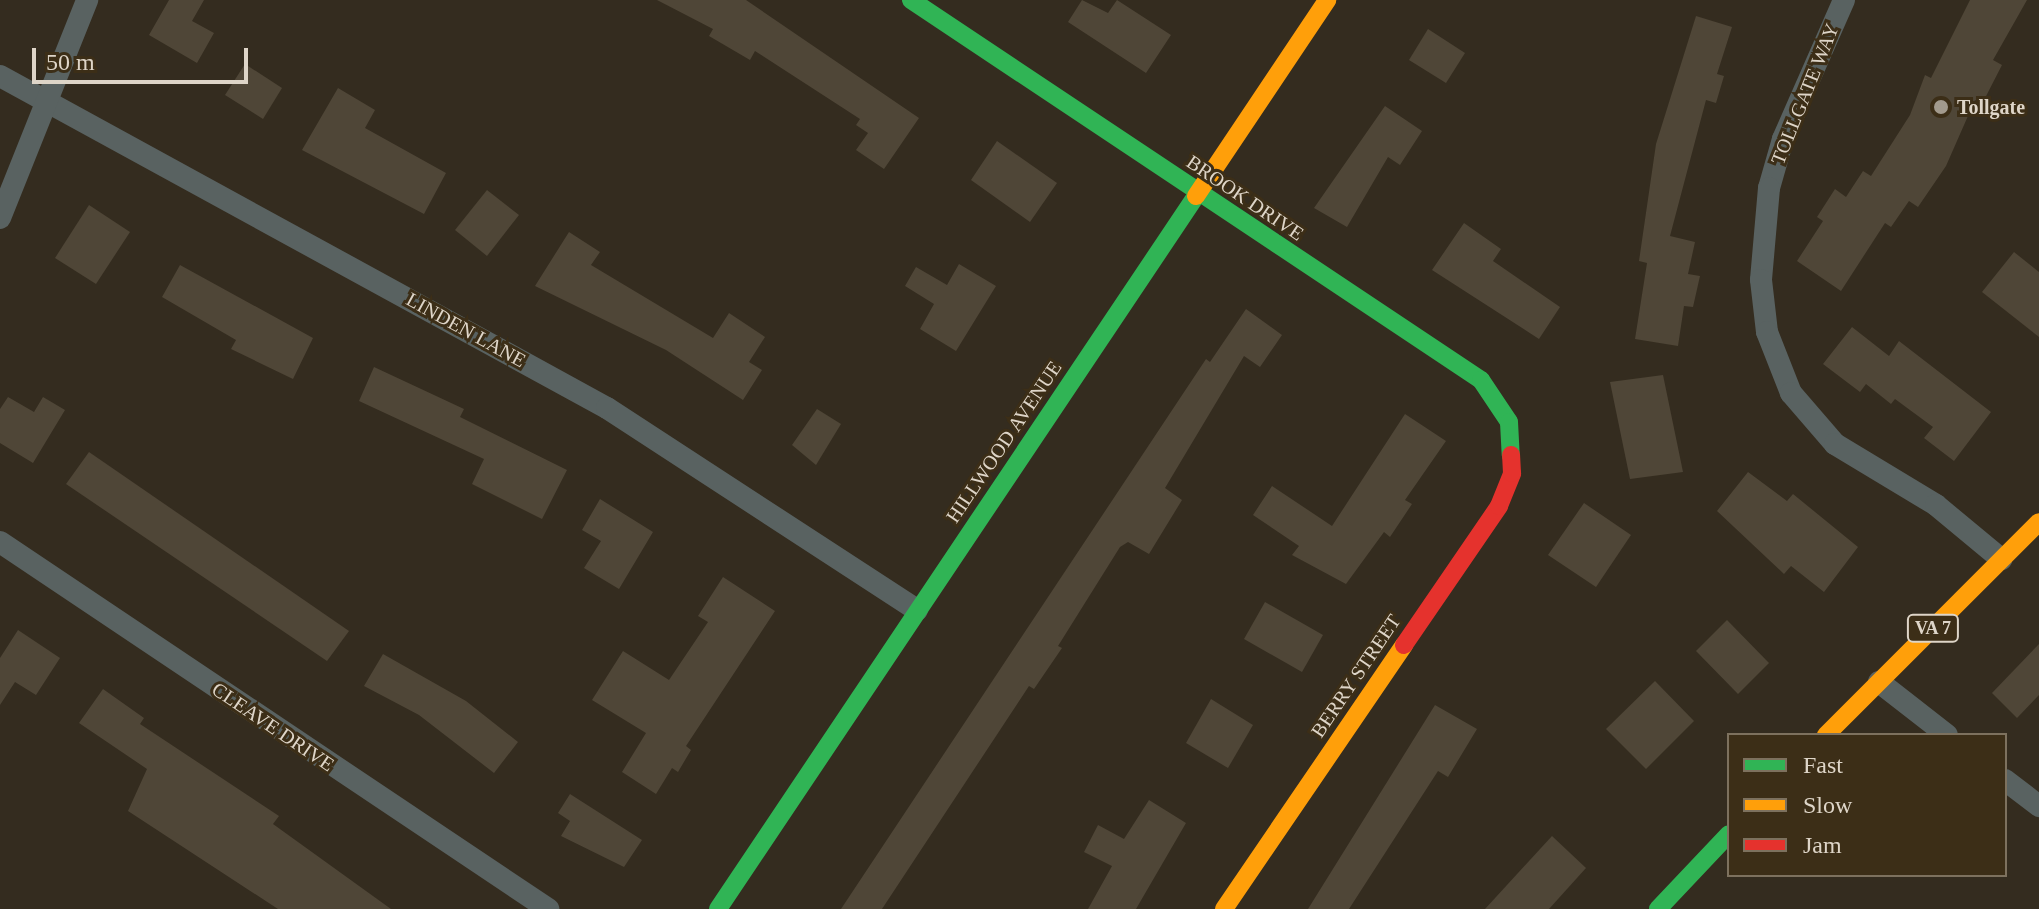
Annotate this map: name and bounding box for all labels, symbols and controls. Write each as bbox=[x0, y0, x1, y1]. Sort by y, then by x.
street label: TOLLGATE WAY bbox=[1766, 20, 1844, 168]
scale bar bbox=[36, 32, 252, 82]
text: 50 m bbox=[46, 49, 95, 75]
place label: Tollgate bbox=[1957, 95, 2025, 119]
marker: Tollgate bbox=[1932, 98, 1950, 116]
street label: BROOK DRIVE bbox=[1182, 150, 1308, 246]
street label: LINDEN LANE bbox=[402, 287, 530, 373]
street label: HILLWOOD AVENUE bbox=[941, 356, 1067, 528]
street label: BERRY STREET bbox=[1306, 610, 1406, 742]
road number: VA 7 bbox=[1905, 614, 1961, 642]
street label: CLEAVE DRIVE bbox=[207, 677, 339, 777]
legend bbox=[1727, 733, 2007, 877]
text: Fast bbox=[1803, 752, 1843, 778]
text: Slow bbox=[1803, 792, 1852, 818]
text: Jam bbox=[1803, 832, 1842, 858]

